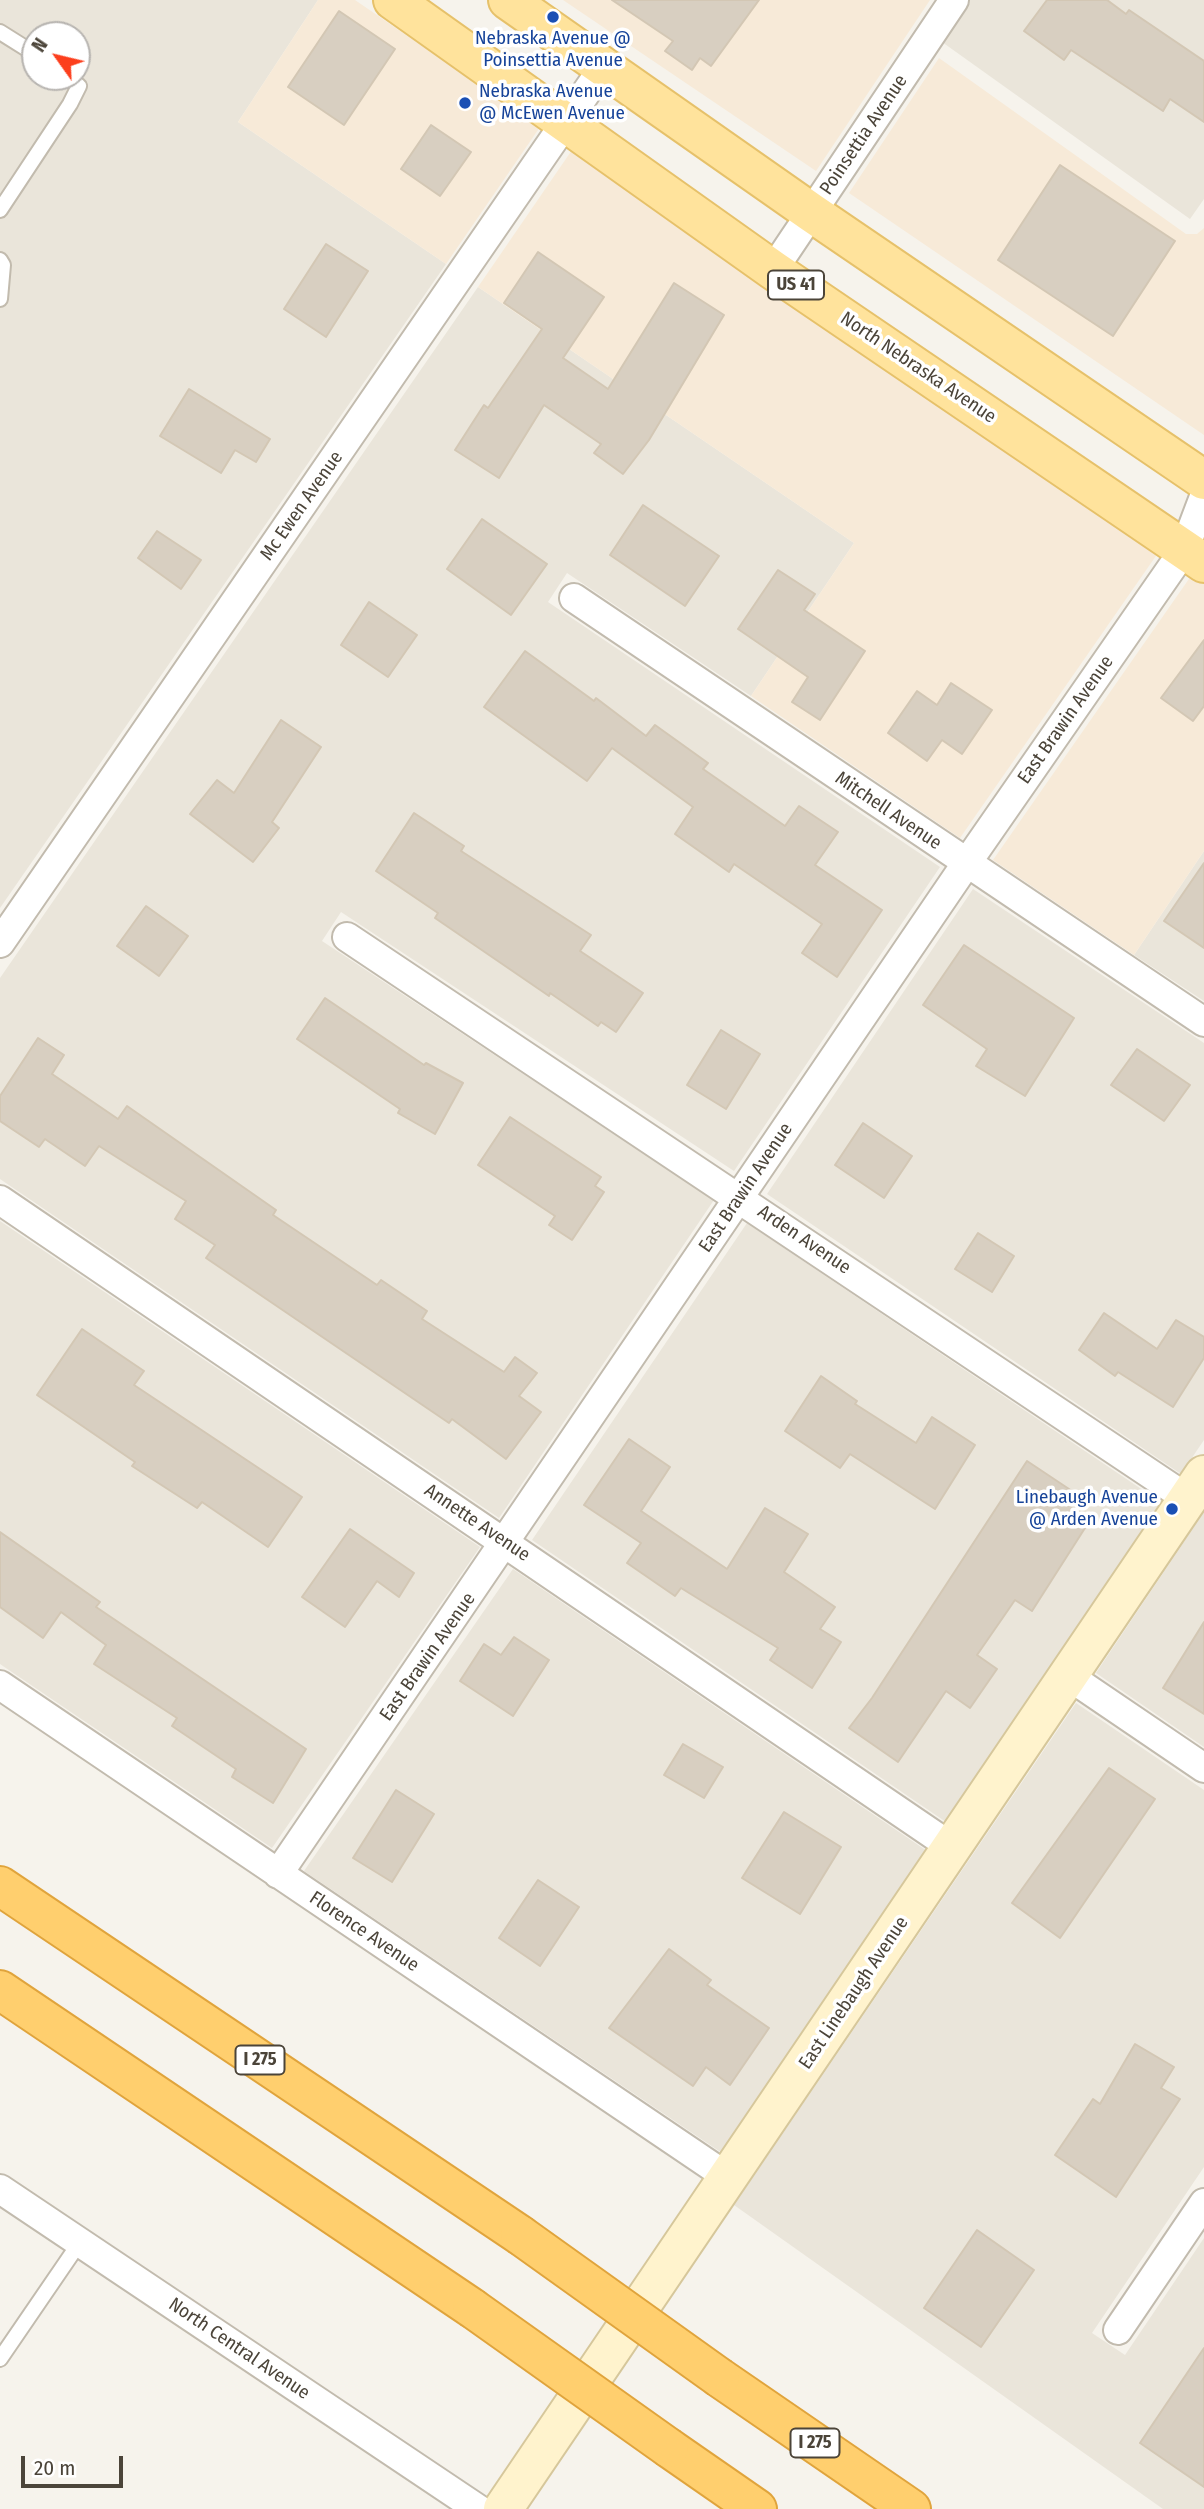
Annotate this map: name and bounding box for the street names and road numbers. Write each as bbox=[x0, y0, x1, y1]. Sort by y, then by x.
street label: Poinsettia Avenue bbox=[815, 71, 913, 199]
road number: US 41 bbox=[768, 270, 824, 300]
street label: North Nebraska Avenue bbox=[836, 307, 1000, 429]
street label: Mc Ewen Avenue bbox=[256, 447, 348, 565]
street label: East Brawin Avenue bbox=[1013, 652, 1119, 788]
street label: Mitchell Avenue bbox=[830, 767, 946, 855]
street label: East Brawin Avenue bbox=[694, 1119, 798, 1257]
street label: Arden Avenue bbox=[753, 1201, 855, 1279]
street label: Annette Avenue bbox=[420, 1479, 534, 1567]
street label: East Brawin Avenue bbox=[375, 1589, 481, 1725]
street label: Florence Avenue bbox=[305, 1887, 423, 1977]
street label: East Linebaugh Avenue bbox=[795, 1912, 913, 2074]
road number: I 275 bbox=[236, 2046, 284, 2074]
street label: North Central Avenue bbox=[164, 2293, 314, 2405]
road number: I 275 bbox=[790, 2428, 840, 2458]

